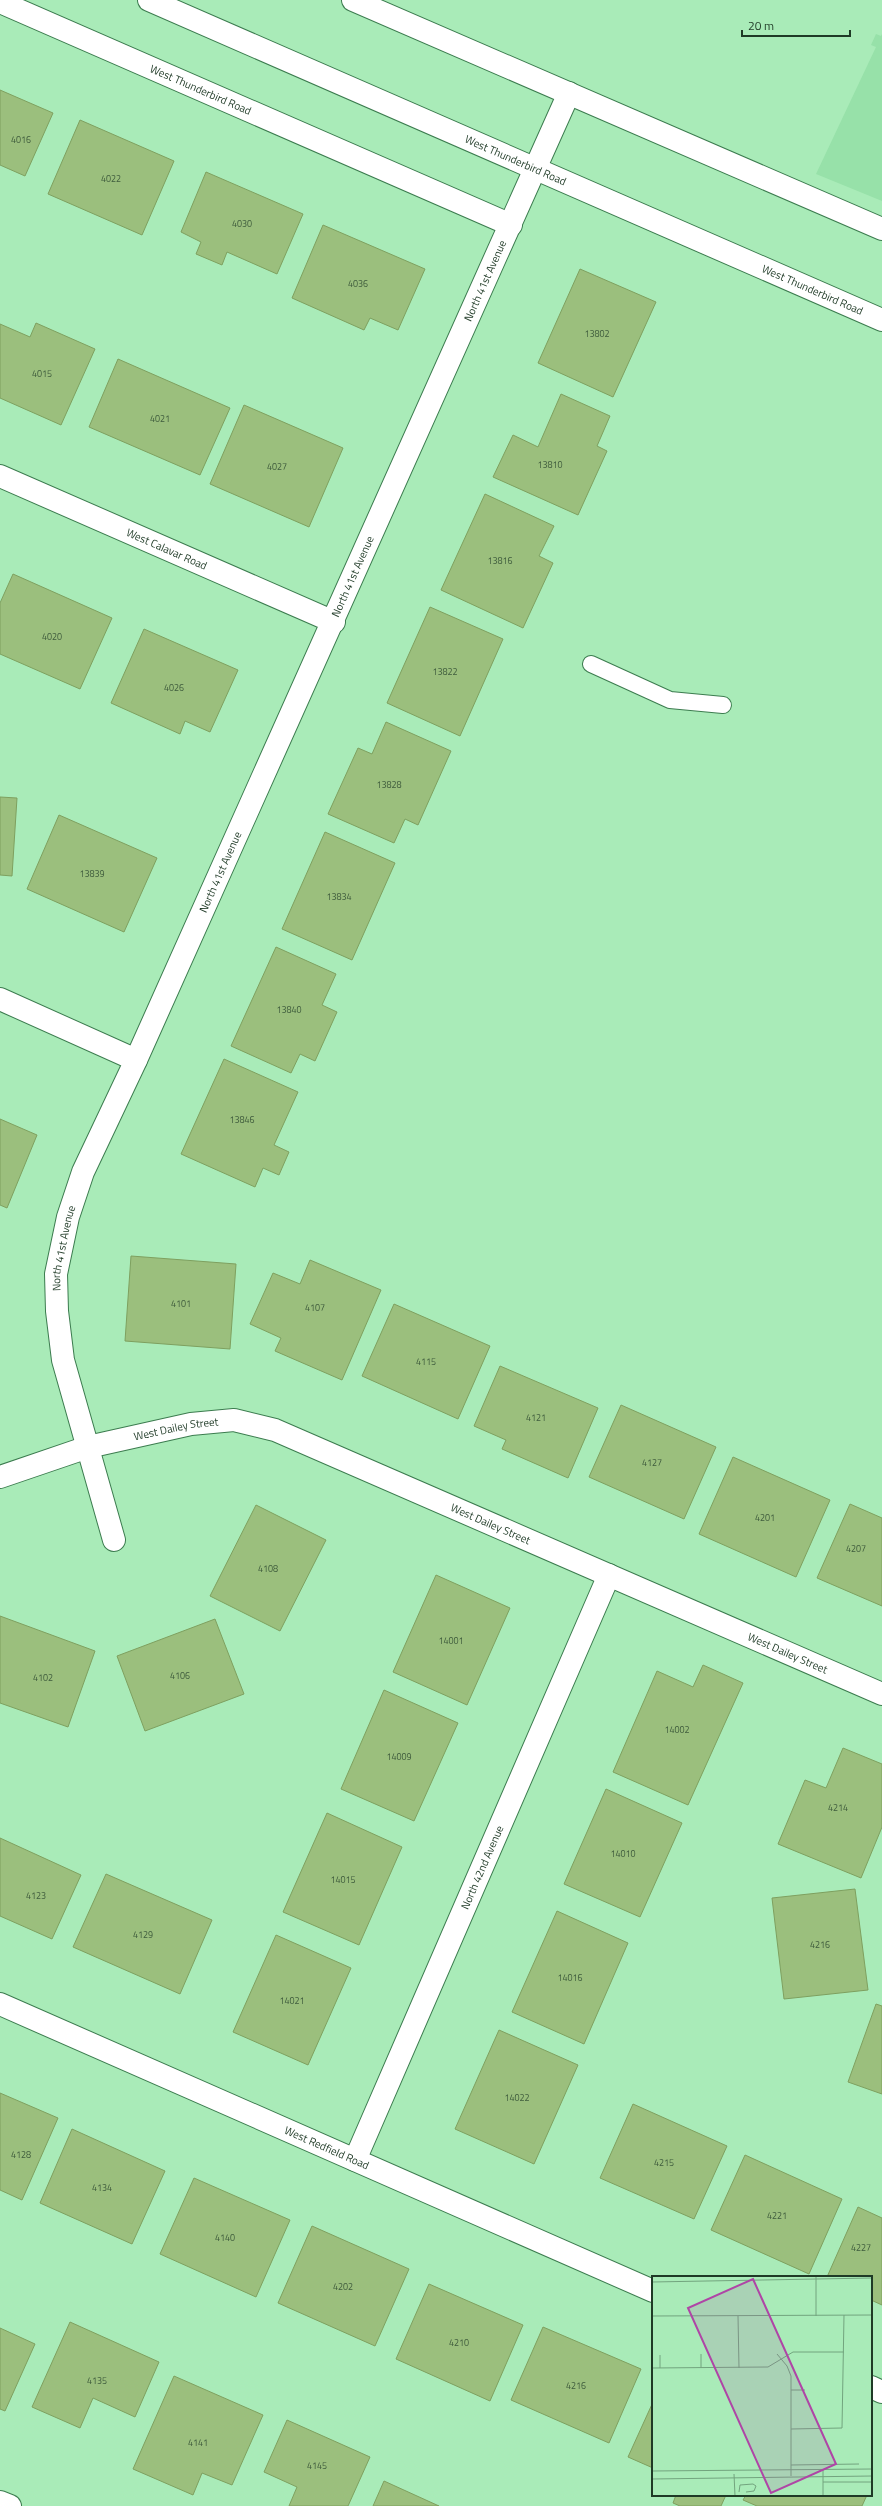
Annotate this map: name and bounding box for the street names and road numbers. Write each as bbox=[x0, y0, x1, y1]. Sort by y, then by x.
street label: West Thunderbird Road bbox=[147, 60, 254, 119]
street label: West Thunderbird Road bbox=[462, 131, 569, 189]
street label: North 41st Avenue bbox=[460, 237, 510, 324]
street label: West Thunderbird Road bbox=[759, 260, 866, 319]
street label: West Calavar Road bbox=[124, 524, 210, 574]
street label: North 41st Avenue bbox=[327, 533, 378, 620]
street label: North 41st Avenue bbox=[195, 828, 246, 915]
street label: North 41st Avenue bbox=[48, 1203, 80, 1291]
street label: West Dailey Street bbox=[132, 1413, 219, 1445]
street label: West Dailey Street bbox=[448, 1499, 533, 1548]
street label: West Dailey Street bbox=[745, 1629, 830, 1677]
street label: North 42nd Avenue bbox=[457, 1822, 508, 1912]
street label: West Redfield Road bbox=[282, 2122, 372, 2173]

